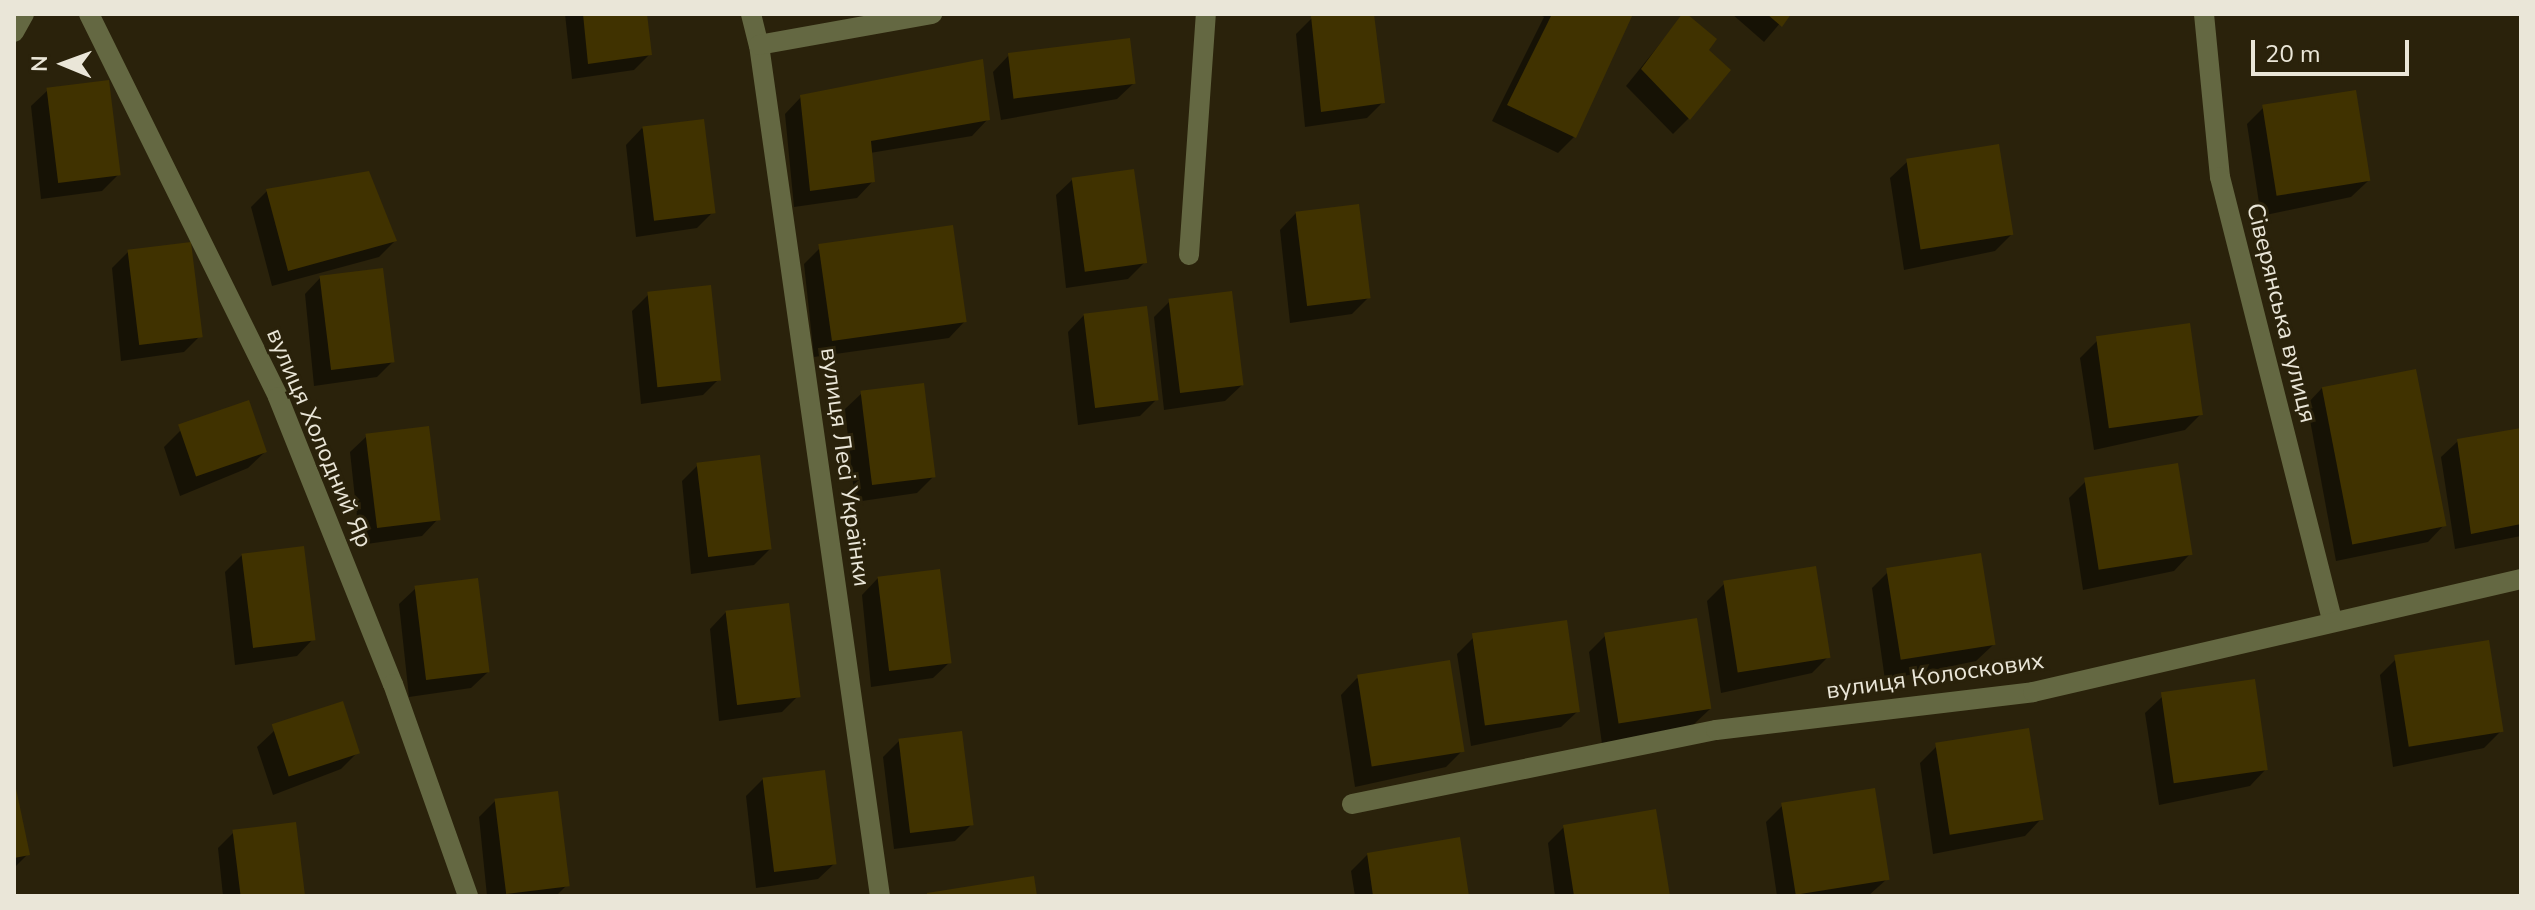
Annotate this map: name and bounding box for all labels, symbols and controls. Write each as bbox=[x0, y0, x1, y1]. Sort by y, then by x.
north arrow bbox=[24, 24, 104, 104]
scale bar bbox=[2255, 24, 2413, 74]
text: 20 m bbox=[2265, 38, 2321, 70]
text: N bbox=[25, 55, 55, 72]
street label: Сіверянська вулиця bbox=[2240, 200, 2322, 426]
street label: вулиця Холодний Яр bbox=[260, 324, 378, 552]
street label: вулиця Лесі Українки bbox=[814, 346, 876, 588]
street label: вулиця Колоскових bbox=[1824, 646, 2046, 706]

